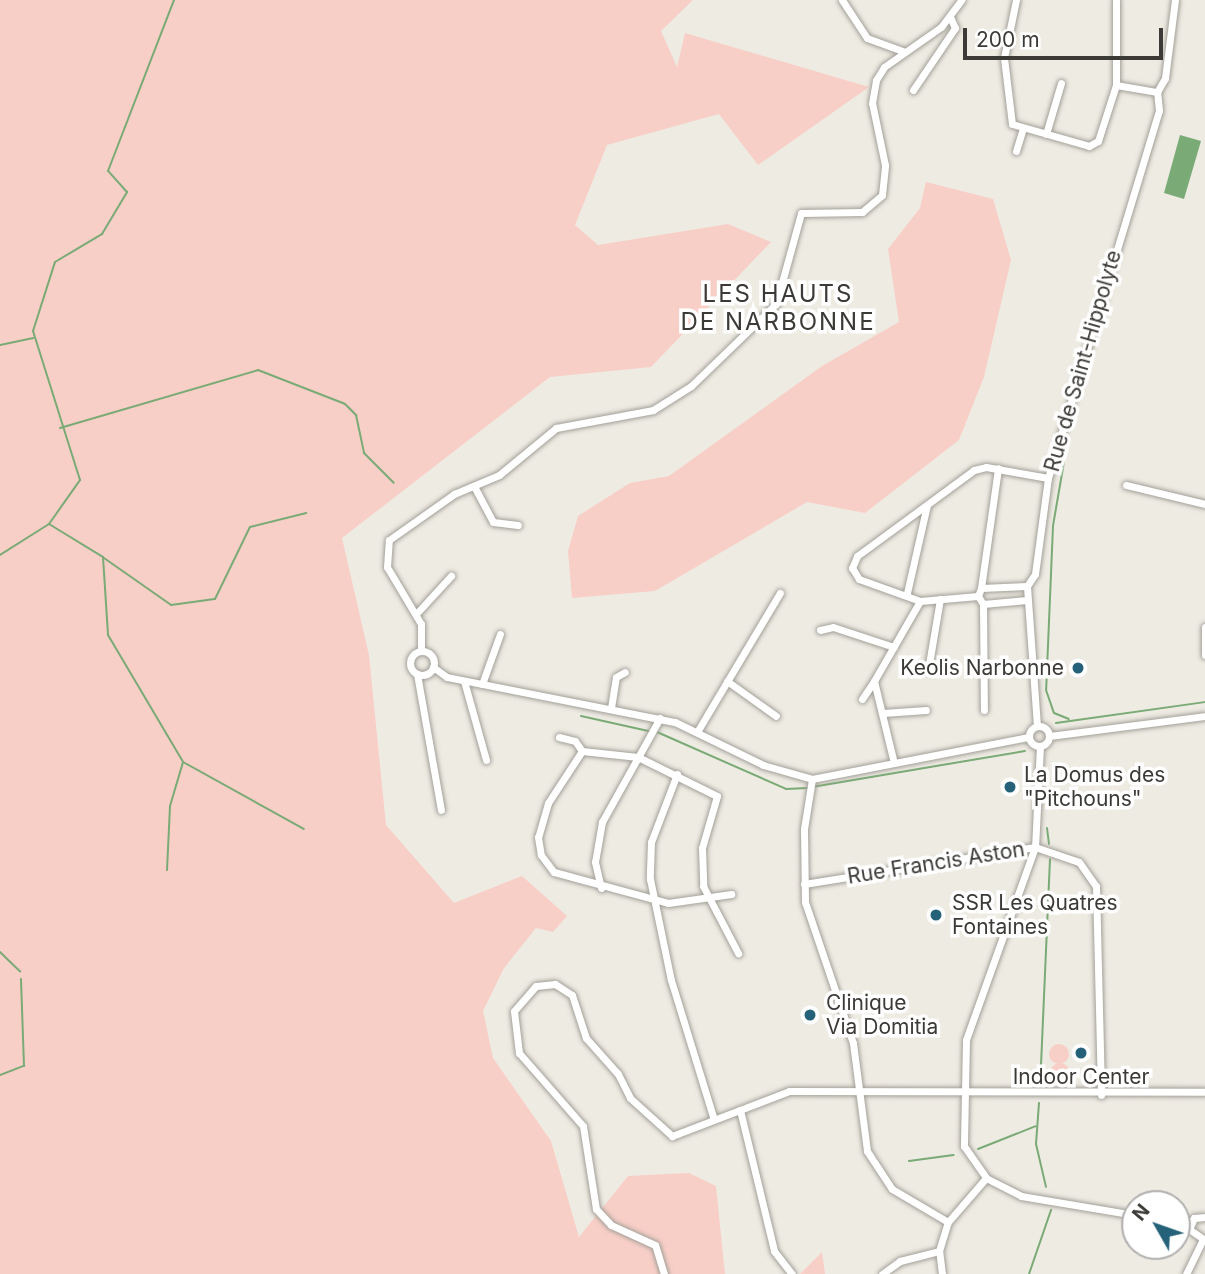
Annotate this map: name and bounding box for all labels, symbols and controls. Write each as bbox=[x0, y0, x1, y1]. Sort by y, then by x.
scale bar bbox=[967, 14, 1166, 58]
text: 200 m bbox=[976, 27, 1040, 52]
street label: Rue de Saint-Hippolyte bbox=[1039, 247, 1127, 475]
district label: LES HAUTS DE NARBONNE bbox=[682, 280, 874, 336]
place label: Keolis Narbonne bbox=[900, 655, 1064, 681]
marker: Keolis Narbonne bbox=[1070, 660, 1086, 676]
place label: La Domus des "Pitchouns" bbox=[1024, 762, 1165, 812]
marker: La Domus des "Pitchouns" bbox=[1002, 779, 1018, 795]
street label: Rue Francis Aston bbox=[845, 837, 1027, 889]
place label: SSR Les Quatres Fontaines bbox=[952, 890, 1117, 940]
marker: SSR Les Quatres Fontaines bbox=[926, 905, 946, 925]
place label: Clinique Via Domitia bbox=[826, 990, 938, 1040]
marker: Clinique Via Domitia bbox=[800, 1005, 820, 1025]
marker: Indoor Center bbox=[1073, 1045, 1089, 1061]
place label: Indoor Center bbox=[1013, 1064, 1149, 1090]
north arrow bbox=[1121, 1190, 1191, 1260]
text: N bbox=[1128, 1200, 1155, 1225]

